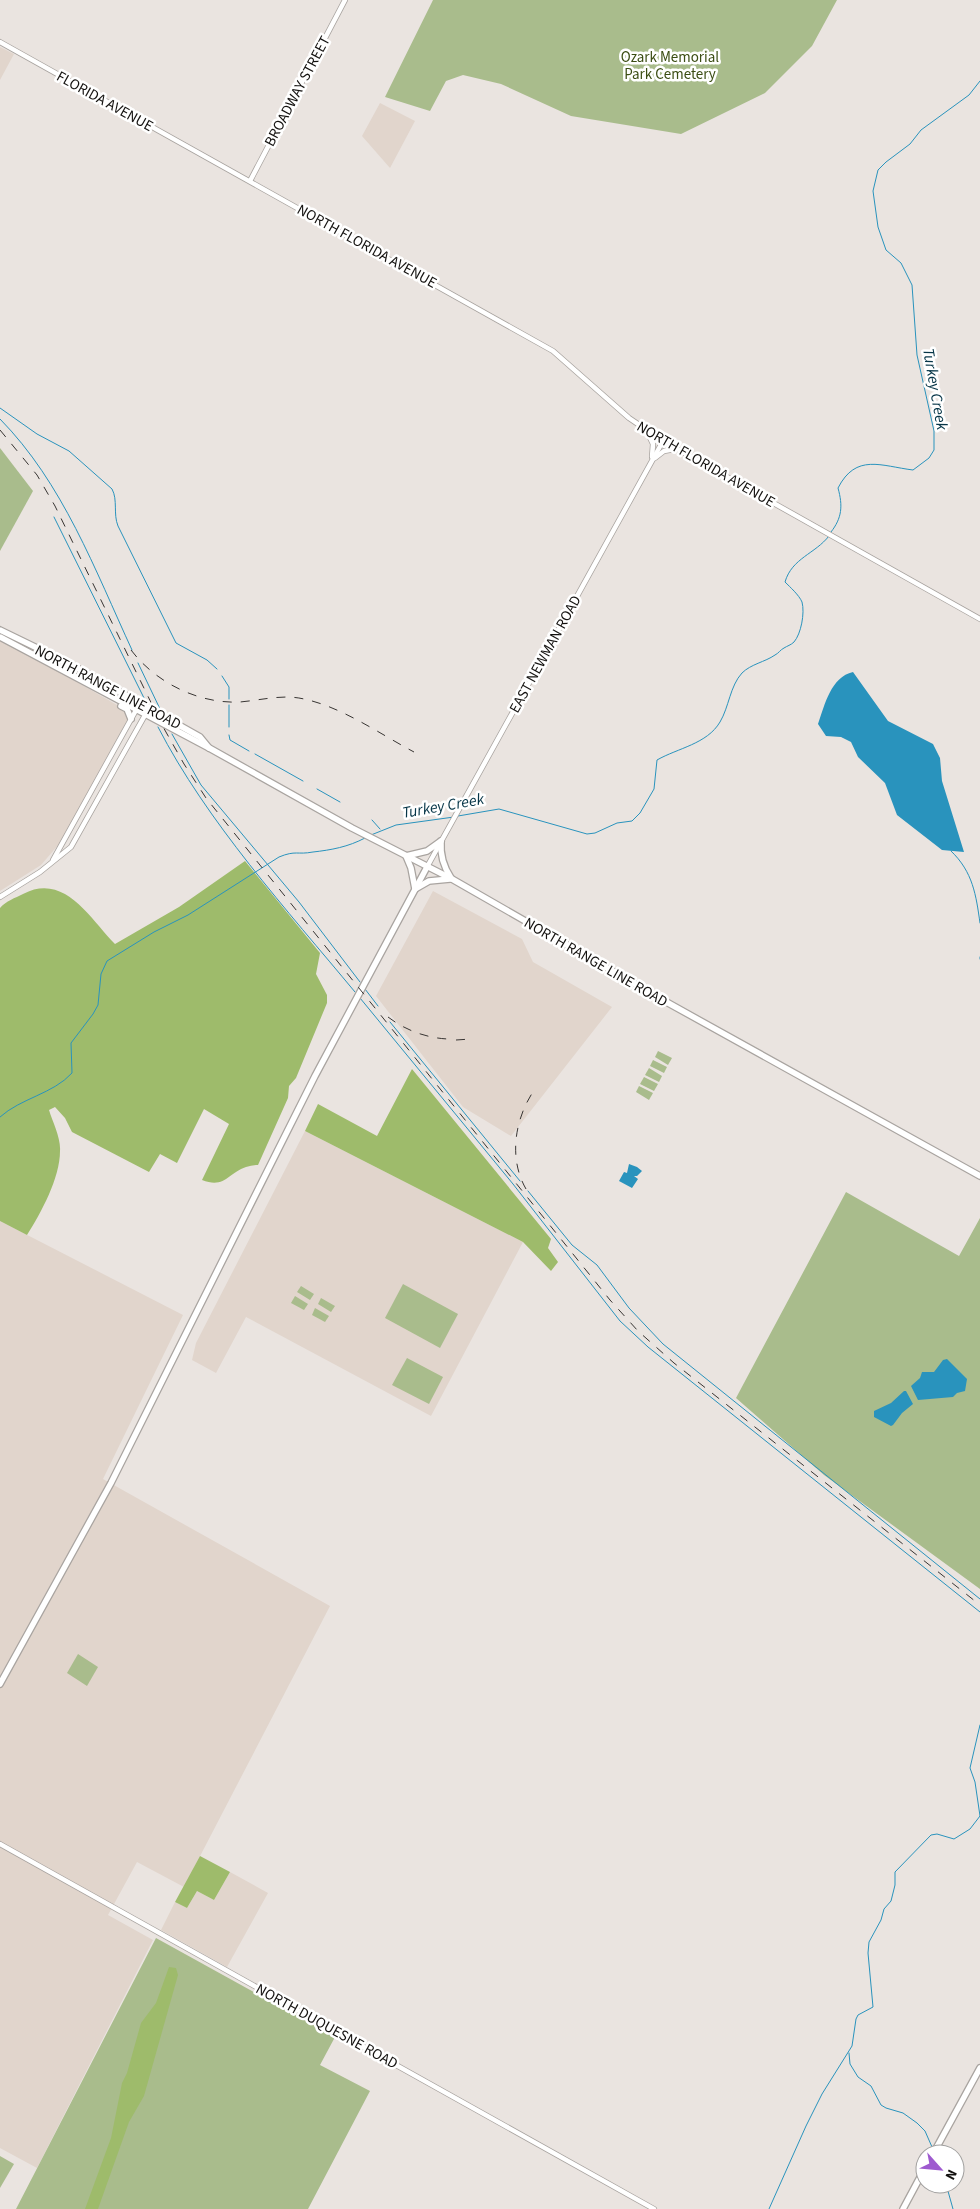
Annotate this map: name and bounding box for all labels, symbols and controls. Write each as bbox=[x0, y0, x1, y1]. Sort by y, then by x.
street label: BROADWAY STREET bbox=[259, 32, 335, 150]
park label: Ozark Memorial Park Cemetery bbox=[621, 47, 719, 85]
street label: FLORIDA AVENUE bbox=[53, 66, 157, 137]
street label: NORTH FLORIDA AVENUE bbox=[293, 199, 440, 294]
water label: Turkey Creek bbox=[917, 347, 953, 432]
street label: NORTH FLORIDA AVENUE bbox=[633, 416, 779, 513]
street label: EAST NEWMAN ROAD bbox=[504, 592, 587, 717]
street label: NORTH RANGE LINE ROAD bbox=[31, 640, 185, 735]
water label: Turkey Creek bbox=[401, 788, 486, 824]
street label: NORTH RANGE LINE ROAD bbox=[520, 913, 672, 1012]
street label: NORTH DUQUESNE ROAD bbox=[252, 1979, 402, 2074]
north arrow bbox=[915, 2144, 965, 2194]
text: N bbox=[940, 2166, 962, 2183]

